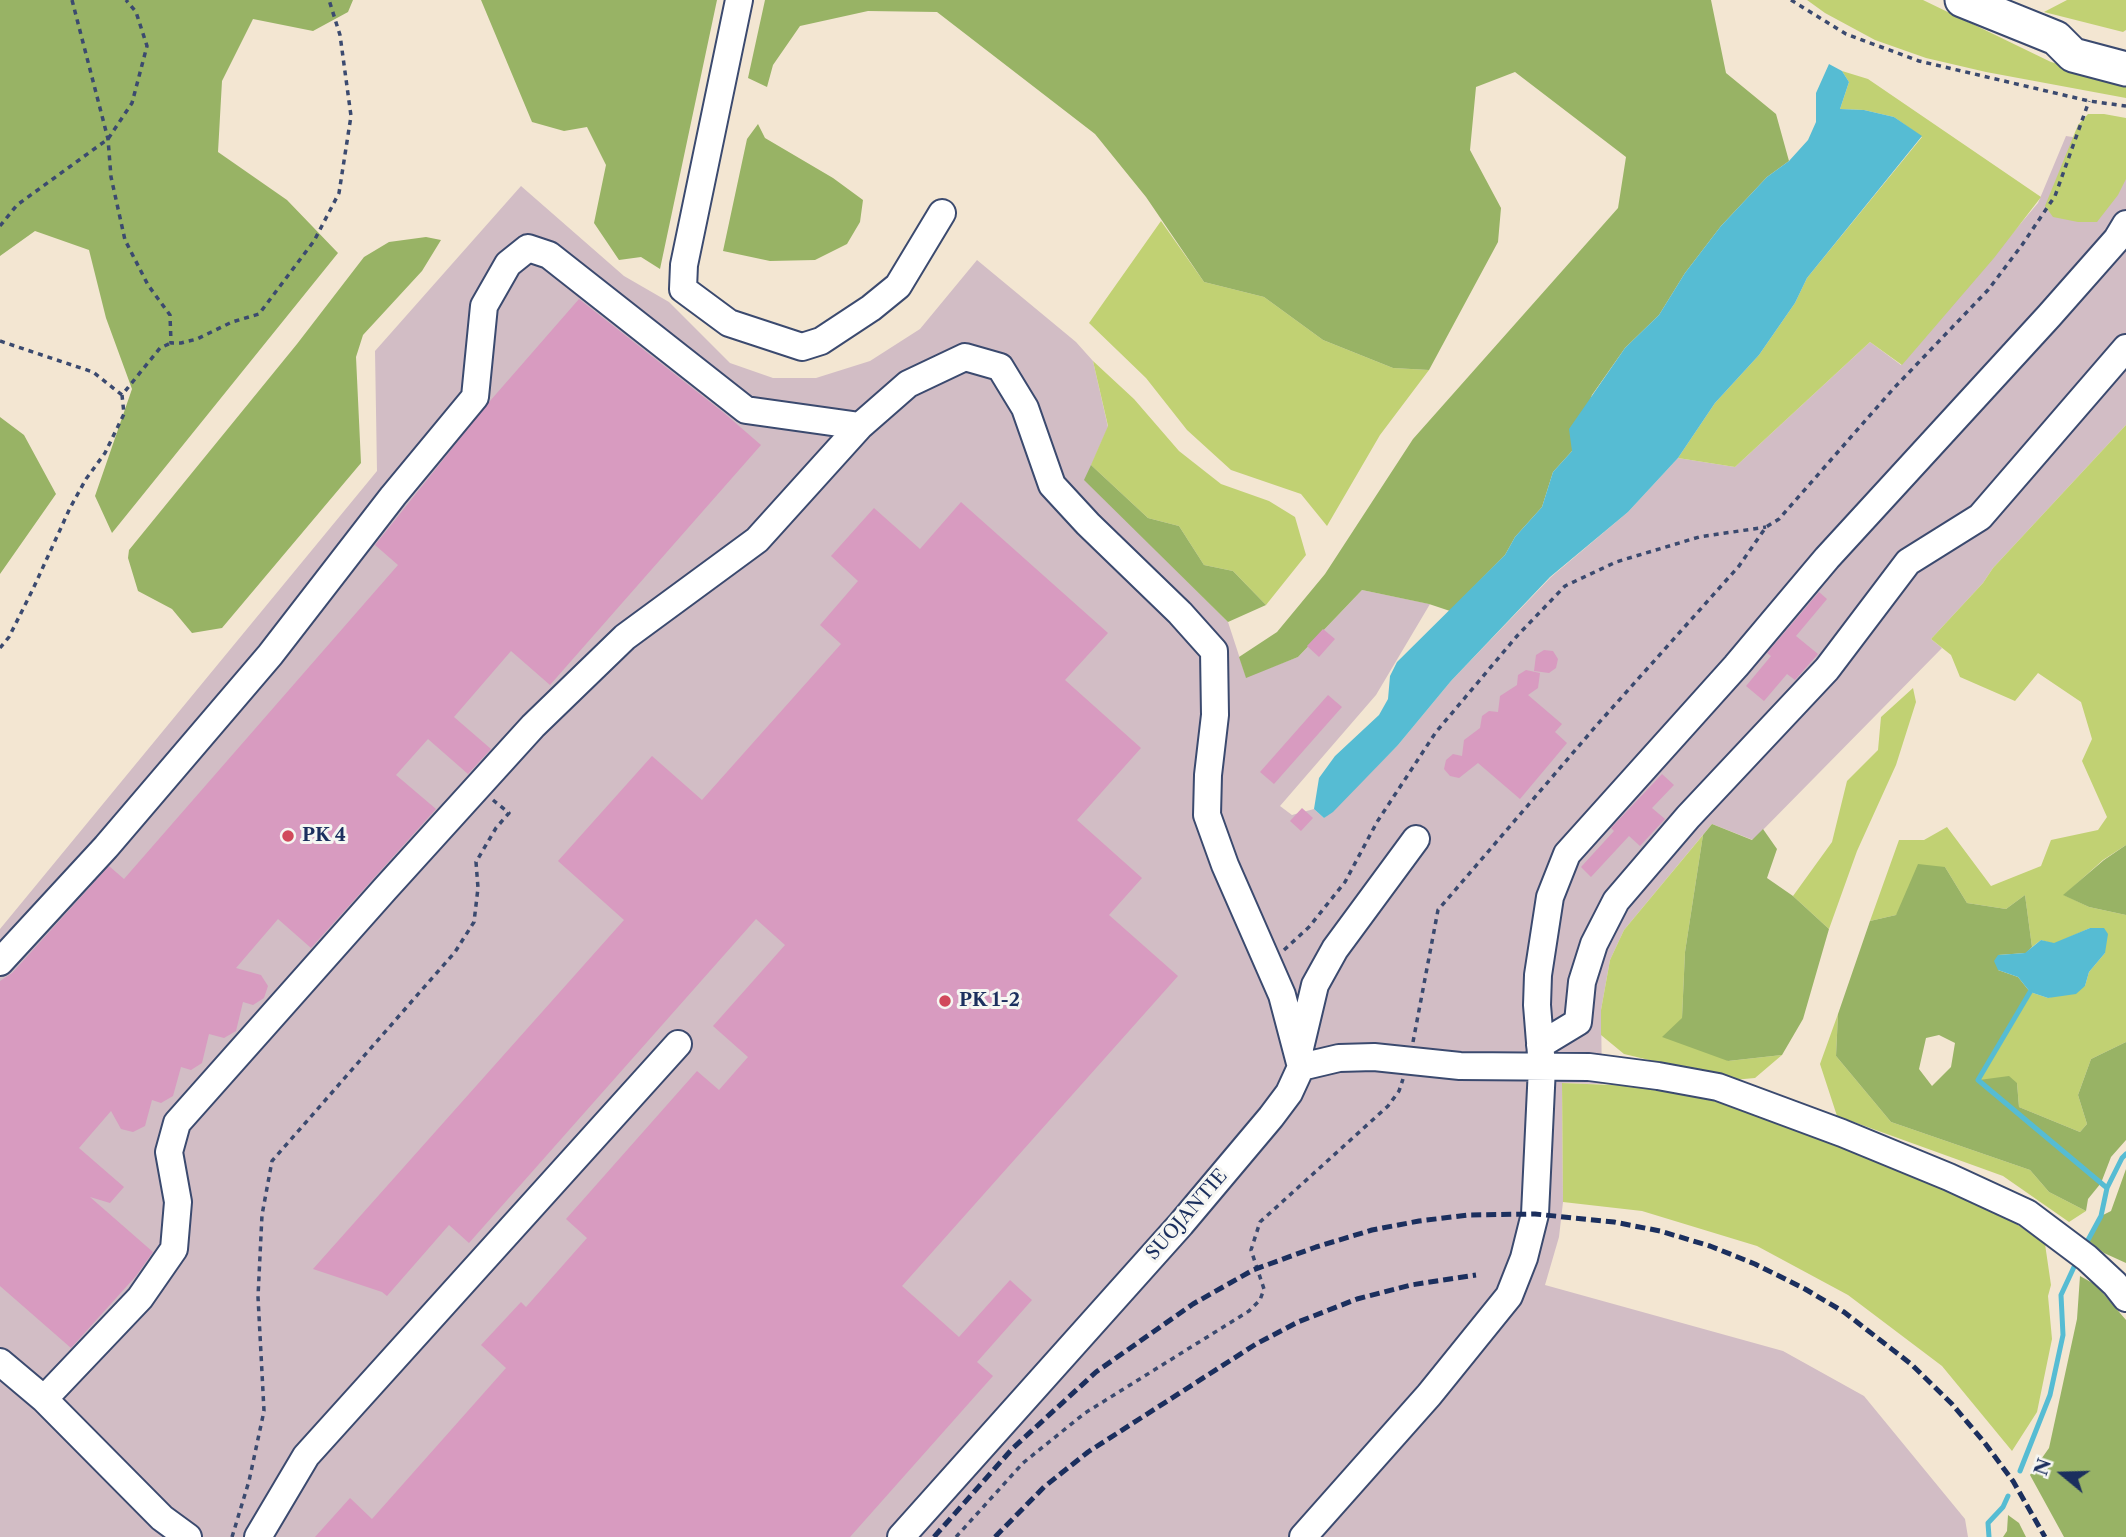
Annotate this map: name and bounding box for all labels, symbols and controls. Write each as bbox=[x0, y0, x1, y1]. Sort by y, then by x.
place label: PK 4 bbox=[302, 825, 346, 847]
marker: PK 4 bbox=[280, 828, 296, 844]
place label: PK 1-2 bbox=[959, 990, 1020, 1012]
marker: PK 1-2 bbox=[937, 993, 953, 1009]
street label: SUOJANTIE bbox=[1141, 1165, 1233, 1265]
north arrow bbox=[2028, 1439, 2098, 1509]
text: N bbox=[2029, 1455, 2056, 1479]

